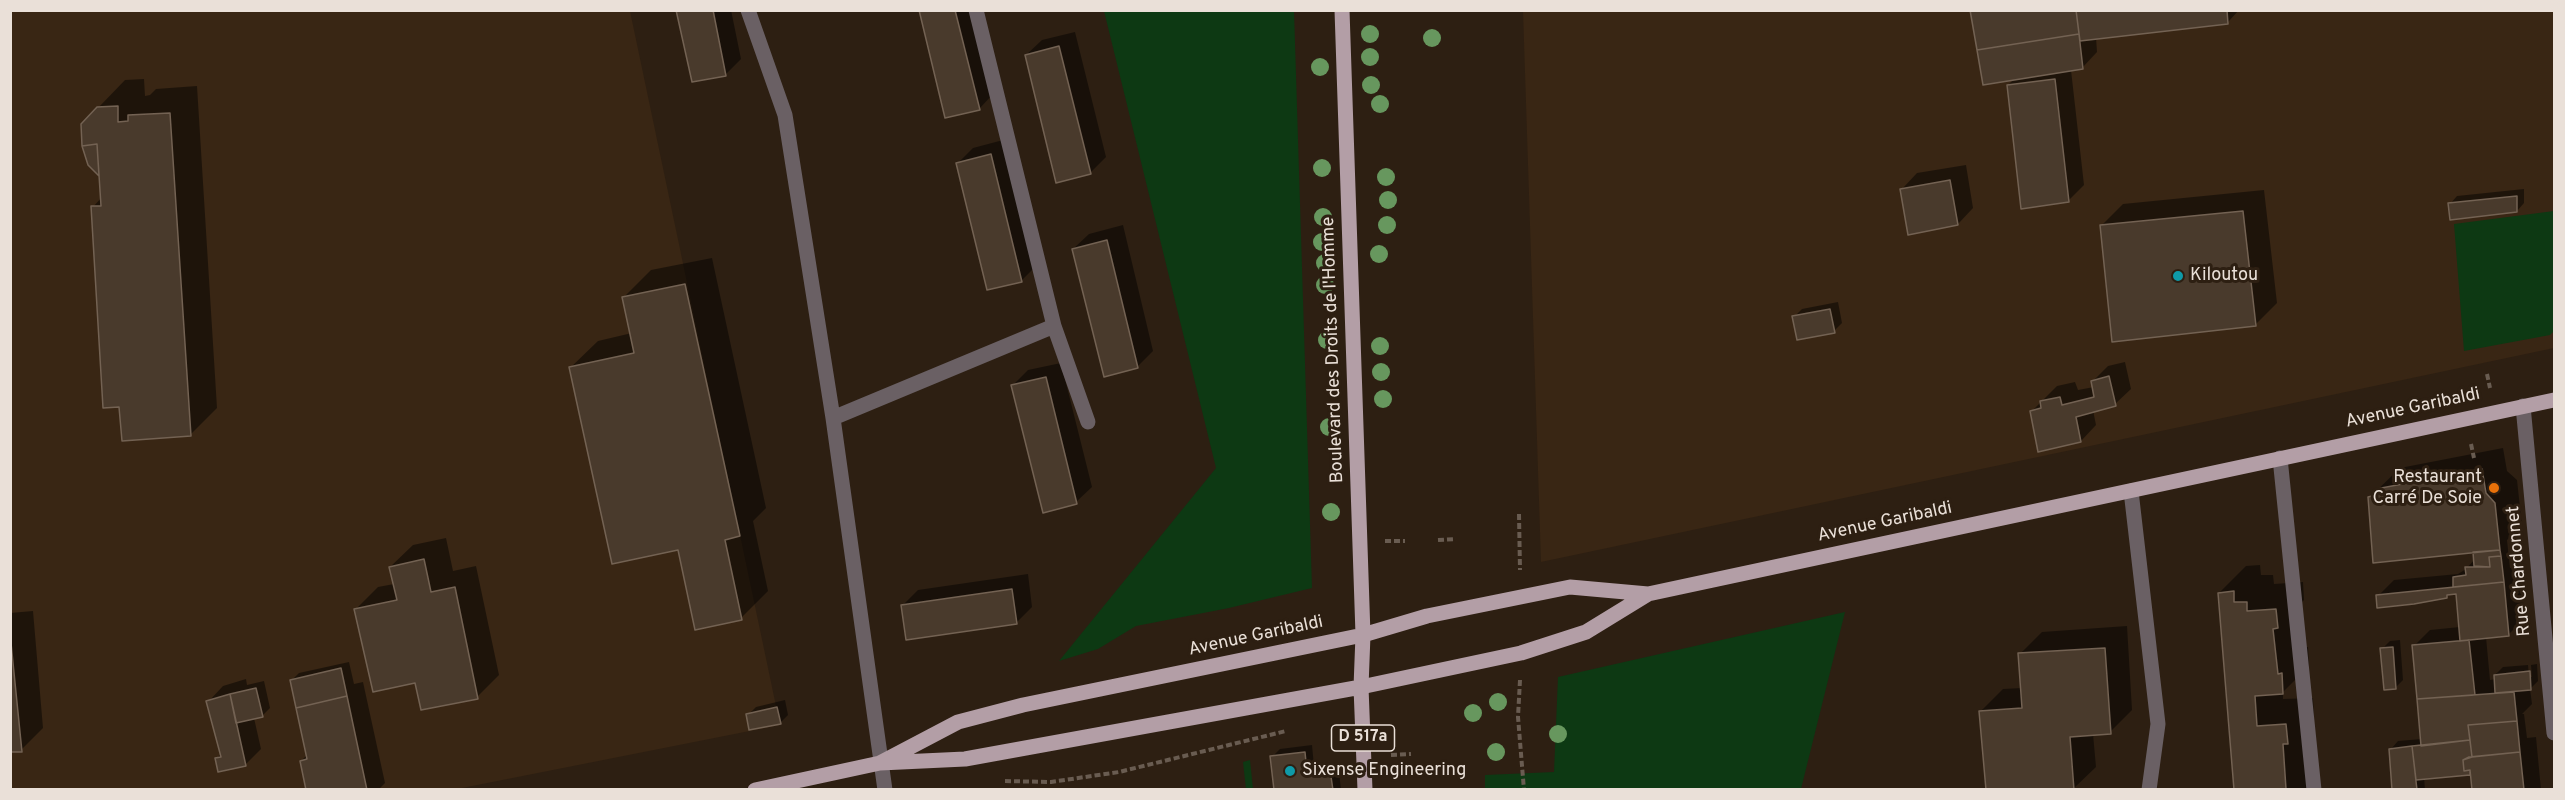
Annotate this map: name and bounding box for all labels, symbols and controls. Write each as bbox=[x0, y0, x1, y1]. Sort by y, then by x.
street label: Boulevard des Droits de l'Homme bbox=[1319, 216, 1349, 484]
place label: Kiloutou bbox=[2190, 265, 2258, 287]
marker: Kiloutou bbox=[2171, 269, 2185, 283]
street label: Avenue Garibaldi bbox=[2344, 384, 2482, 434]
place label: Restaurant Carré De Soie bbox=[2373, 467, 2482, 510]
marker: Restaurant Carré De Soie bbox=[2487, 481, 2501, 495]
street label: Avenue Garibaldi bbox=[1816, 498, 1954, 548]
street label: Rue Chardonnet bbox=[2504, 505, 2536, 637]
street label: Avenue Garibaldi bbox=[1187, 612, 1325, 662]
road number: D 517a bbox=[1332, 725, 1394, 751]
place label: Sixense Engineering bbox=[1302, 760, 1466, 782]
marker: Sixense Engineering bbox=[1283, 764, 1297, 778]

